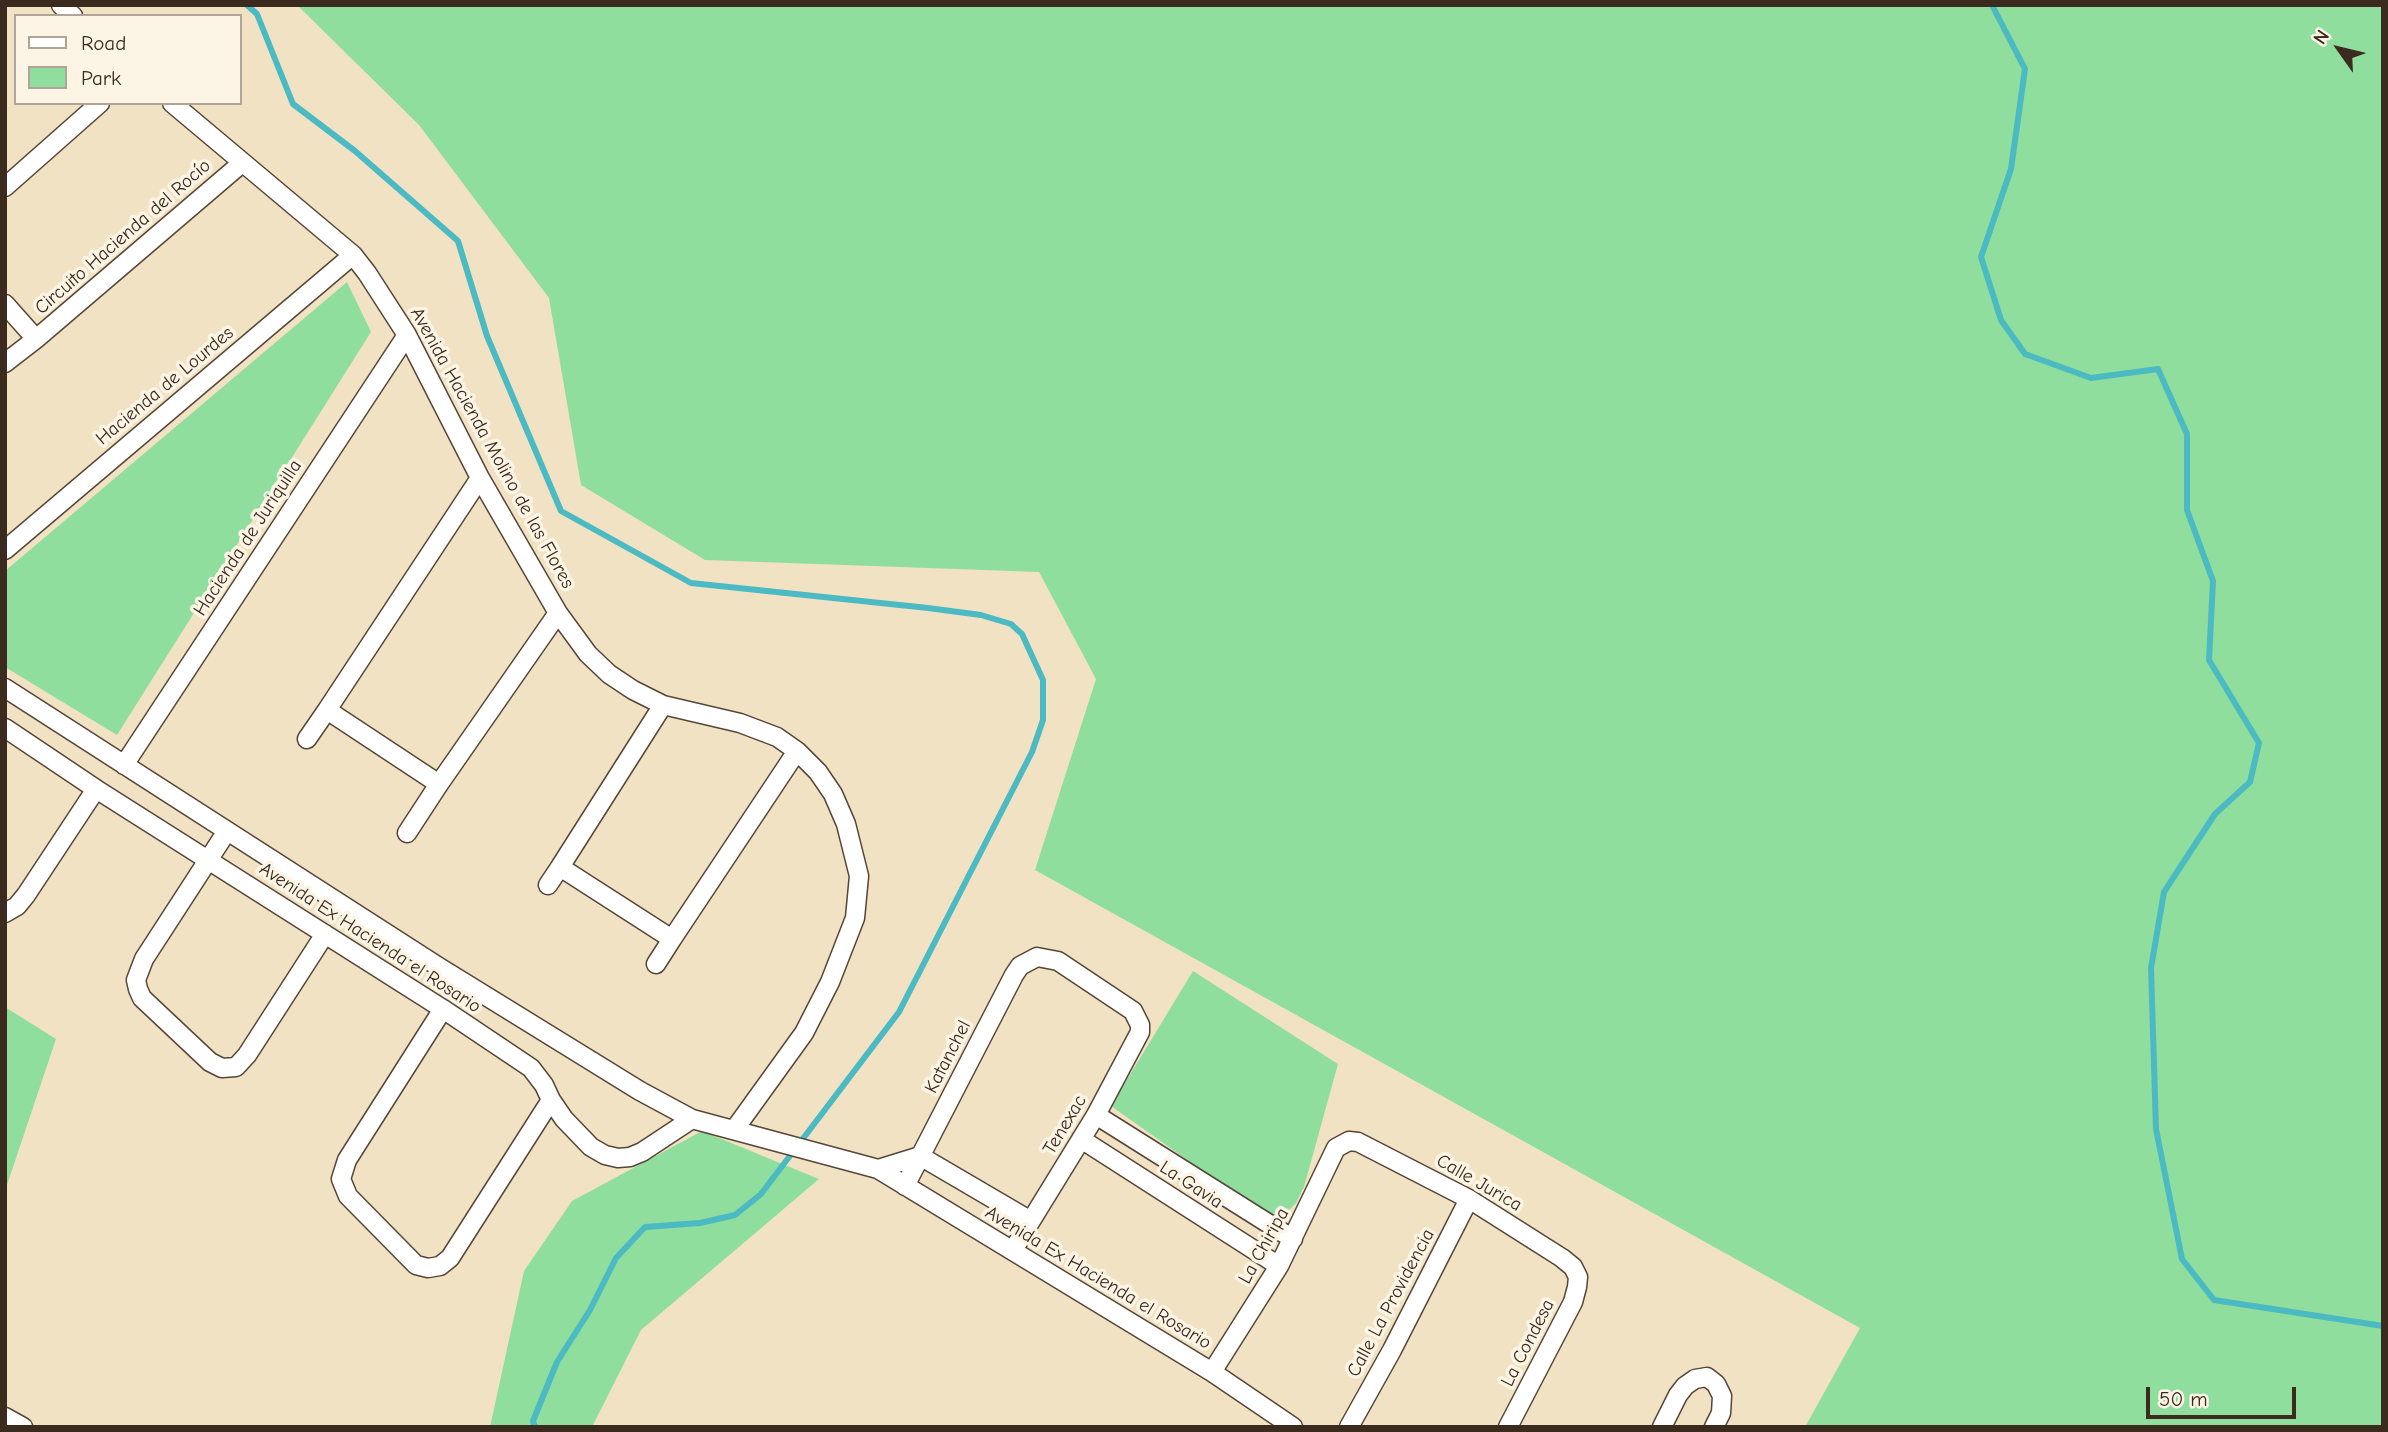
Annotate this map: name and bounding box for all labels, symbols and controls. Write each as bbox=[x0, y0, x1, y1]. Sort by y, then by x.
legend bbox=[14, 14, 242, 105]
north arrow bbox=[2304, 14, 2374, 84]
text: N bbox=[2309, 26, 2334, 49]
text: Road bbox=[81, 31, 126, 55]
text: Park bbox=[81, 66, 121, 90]
street label: Circuito Hacienda del Rocío bbox=[30, 154, 216, 320]
street label: Avenida Hacienda Molino de las Flores bbox=[405, 304, 579, 592]
street label: Hacienda de Lourdes bbox=[92, 322, 238, 450]
street label: Hacienda de Juriquilla bbox=[189, 456, 307, 620]
street label: Avenida Ex Hacienda el Rosario bbox=[255, 858, 485, 1018]
street label: Katanchel bbox=[920, 1017, 976, 1097]
street label: Tenexac bbox=[1038, 1091, 1092, 1159]
street label: Calle Jurica bbox=[1432, 1149, 1526, 1217]
street label: La Gavia bbox=[1155, 1156, 1227, 1214]
street label: Avenida Ex Hacienda el Rosario bbox=[981, 1201, 1215, 1355]
street label: La Chiripa bbox=[1234, 1204, 1294, 1288]
street label: Calle La Providencia bbox=[1342, 1225, 1440, 1381]
street label: La Condesa bbox=[1496, 1296, 1560, 1390]
scale bar bbox=[2150, 1372, 2300, 1416]
text: 50 m bbox=[2159, 1387, 2208, 1411]

